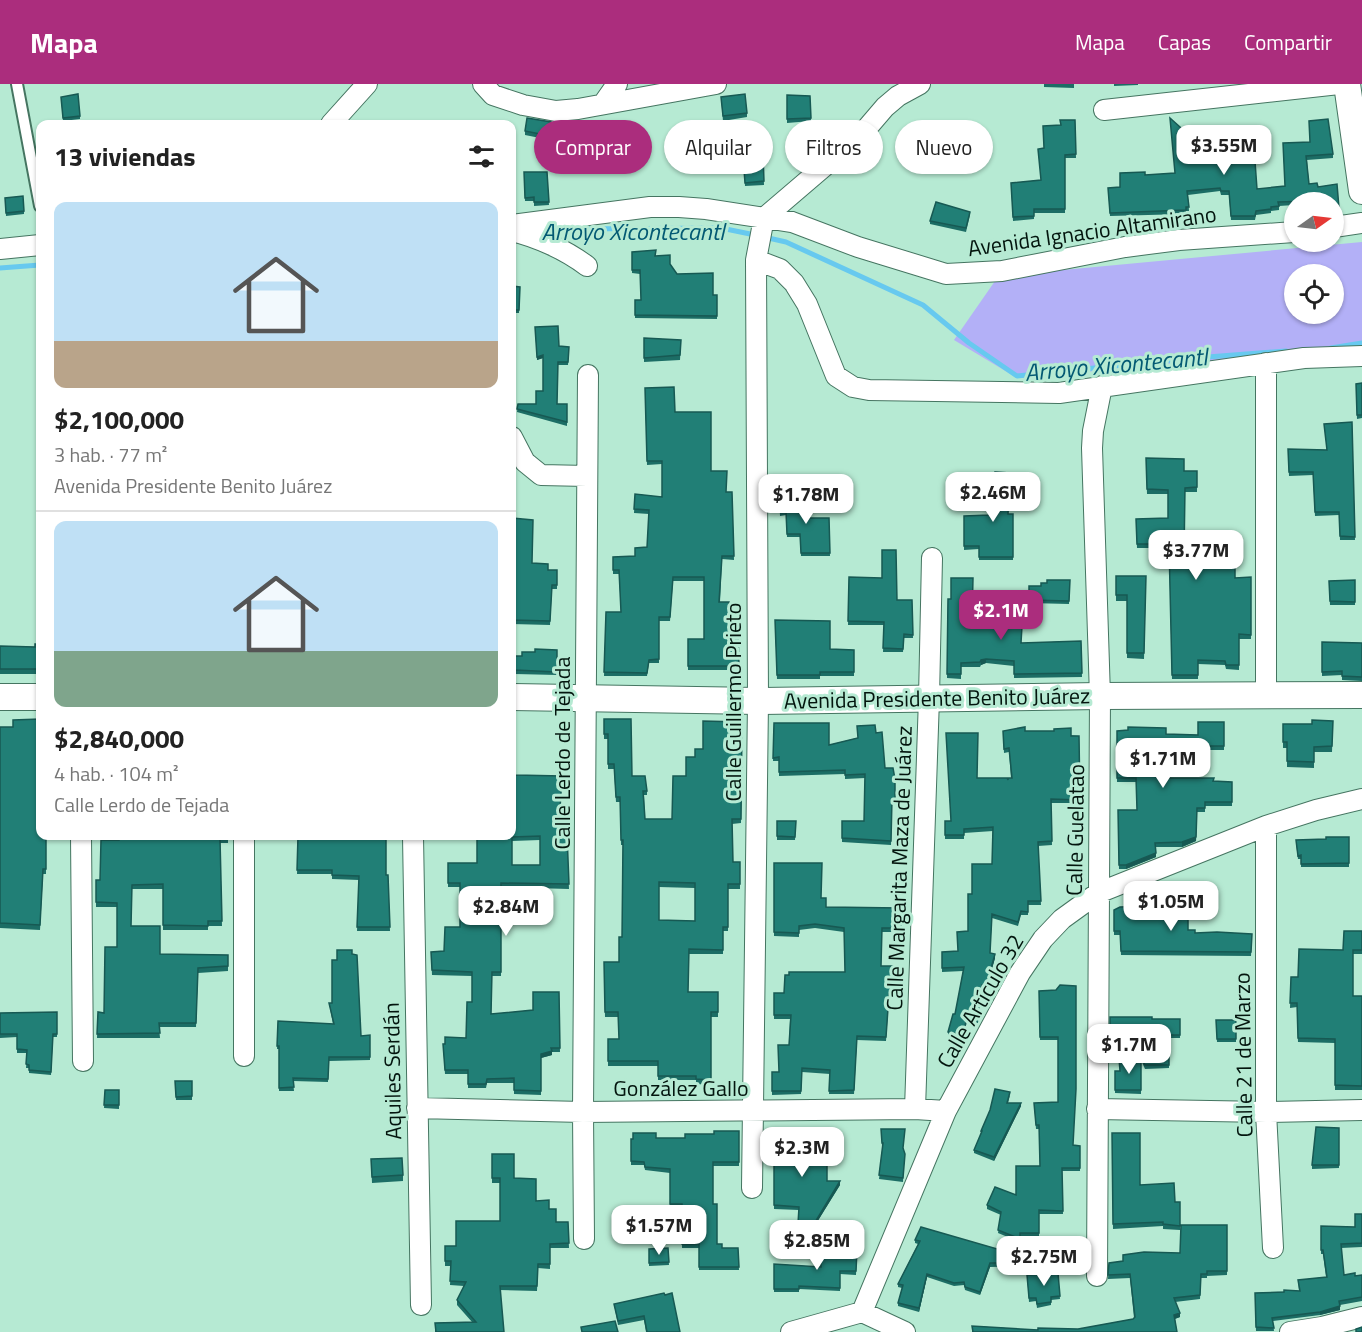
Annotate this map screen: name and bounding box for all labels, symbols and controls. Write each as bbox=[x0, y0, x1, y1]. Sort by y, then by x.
text: Mapa bbox=[30, 21, 98, 64]
text: Mapa bbox=[1075, 26, 1125, 58]
text: Capas bbox=[1158, 26, 1211, 58]
text: Compartir bbox=[1244, 26, 1332, 58]
chip: Comprar bbox=[534, 120, 652, 174]
chip: Alquilar bbox=[664, 120, 773, 174]
chip: Filtros bbox=[785, 120, 883, 174]
chip: Nuevo bbox=[895, 120, 993, 174]
pin: $3.55M bbox=[1175, 125, 1273, 176]
text: $3.55M bbox=[1190, 129, 1258, 160]
text: 13 viviendas bbox=[54, 137, 196, 176]
icon: filters bbox=[465, 140, 498, 173]
north arrow bbox=[1284, 192, 1344, 252]
map controls bbox=[1284, 192, 1344, 324]
street label: Avenida Ignacio Altamirano bbox=[965, 197, 1219, 265]
water label: Arroyo Xicontecantl bbox=[542, 213, 727, 249]
icon: home bbox=[222, 241, 330, 349]
button: locate bbox=[1284, 264, 1344, 324]
water label: Arroyo Xicontecantl bbox=[1023, 338, 1211, 390]
text: $2,100,000 bbox=[54, 400, 184, 439]
text: 3 hab. · 77 m² bbox=[54, 439, 167, 470]
text: Avenida Presidente Benito Juárez bbox=[54, 470, 332, 501]
pin: $2.46M bbox=[944, 472, 1042, 523]
pin: $1.78M bbox=[757, 474, 855, 525]
text: $2.46M bbox=[959, 476, 1027, 507]
text: $1.78M bbox=[772, 478, 840, 509]
pin: $3.77M bbox=[1147, 530, 1245, 581]
text: $3.77M bbox=[1162, 534, 1230, 565]
icon: home bbox=[222, 560, 330, 668]
pin: $2.1M bbox=[959, 590, 1043, 641]
text: $2.1M bbox=[973, 594, 1029, 625]
street label: Calle Guillermo Prieto bbox=[716, 603, 750, 801]
street label: Calle Lerdo de Tejada bbox=[545, 657, 579, 849]
street label: Avenida Presidente Benito Juárez bbox=[784, 678, 1090, 718]
text: $2,840,000 bbox=[54, 719, 184, 758]
street label: Calle Margarita Maza de Juárez bbox=[877, 725, 921, 1011]
pin: $1.71M bbox=[1114, 738, 1212, 789]
text: $1.71M bbox=[1129, 742, 1197, 773]
text: 4 hab. · 104 m² bbox=[54, 758, 179, 789]
street label: Calle Guelatao bbox=[1057, 764, 1093, 896]
text: Calle Lerdo de Tejada bbox=[54, 789, 229, 820]
pin: $1.05M bbox=[1122, 881, 1220, 932]
text: $1.05M bbox=[1137, 885, 1205, 916]
pin: $2.84M bbox=[457, 886, 555, 937]
text: $2.84M bbox=[472, 890, 540, 921]
street label: Calle Artículo 32 bbox=[928, 928, 1032, 1074]
street label: Calle 21 de Marzo bbox=[1225, 972, 1261, 1138]
street label: Aquiles Serdán bbox=[374, 1002, 410, 1140]
pin: $1.7M bbox=[1087, 1024, 1171, 1075]
text: $1.7M bbox=[1101, 1028, 1157, 1059]
street label: González Gallo bbox=[613, 1071, 749, 1105]
pin: $2.3M bbox=[760, 1127, 844, 1178]
text: $2.3M bbox=[774, 1131, 830, 1162]
pin: $1.57M bbox=[610, 1205, 708, 1256]
text: $1.57M bbox=[625, 1209, 693, 1240]
pin: $2.85M bbox=[768, 1220, 866, 1271]
text: $2.85M bbox=[783, 1224, 851, 1255]
pin: $2.75M bbox=[995, 1236, 1093, 1287]
text: $2.75M bbox=[1010, 1240, 1078, 1271]

